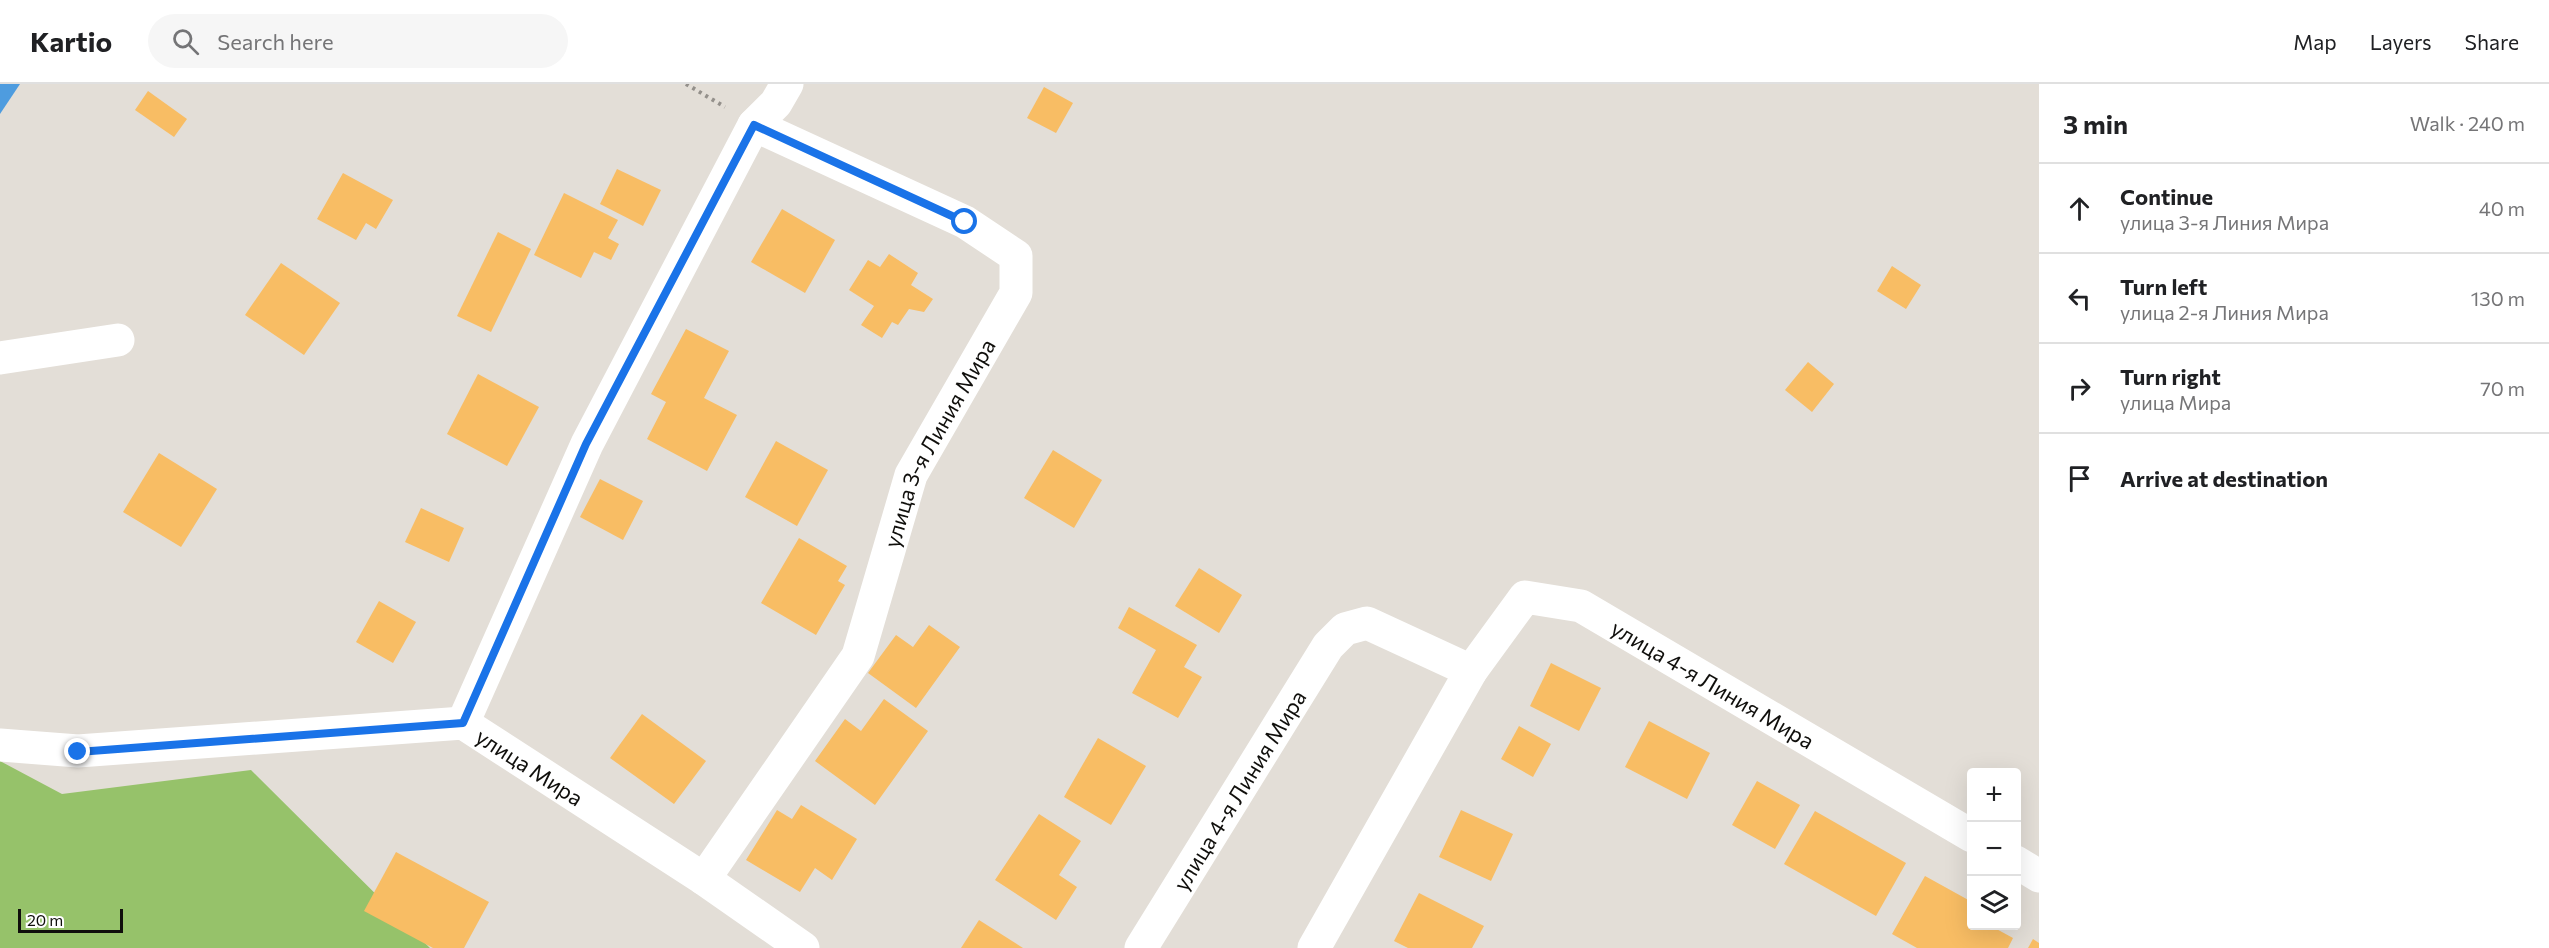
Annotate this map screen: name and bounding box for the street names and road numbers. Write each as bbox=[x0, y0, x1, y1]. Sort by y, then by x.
street label: улица 3-я Линия Мира bbox=[877, 334, 1000, 550]
street label: улица 4-я Линия Мира bbox=[1607, 614, 1819, 754]
street label: улица 4-я Линия Мира bbox=[1167, 685, 1311, 895]
street label: улица Мира bbox=[471, 722, 589, 811]

